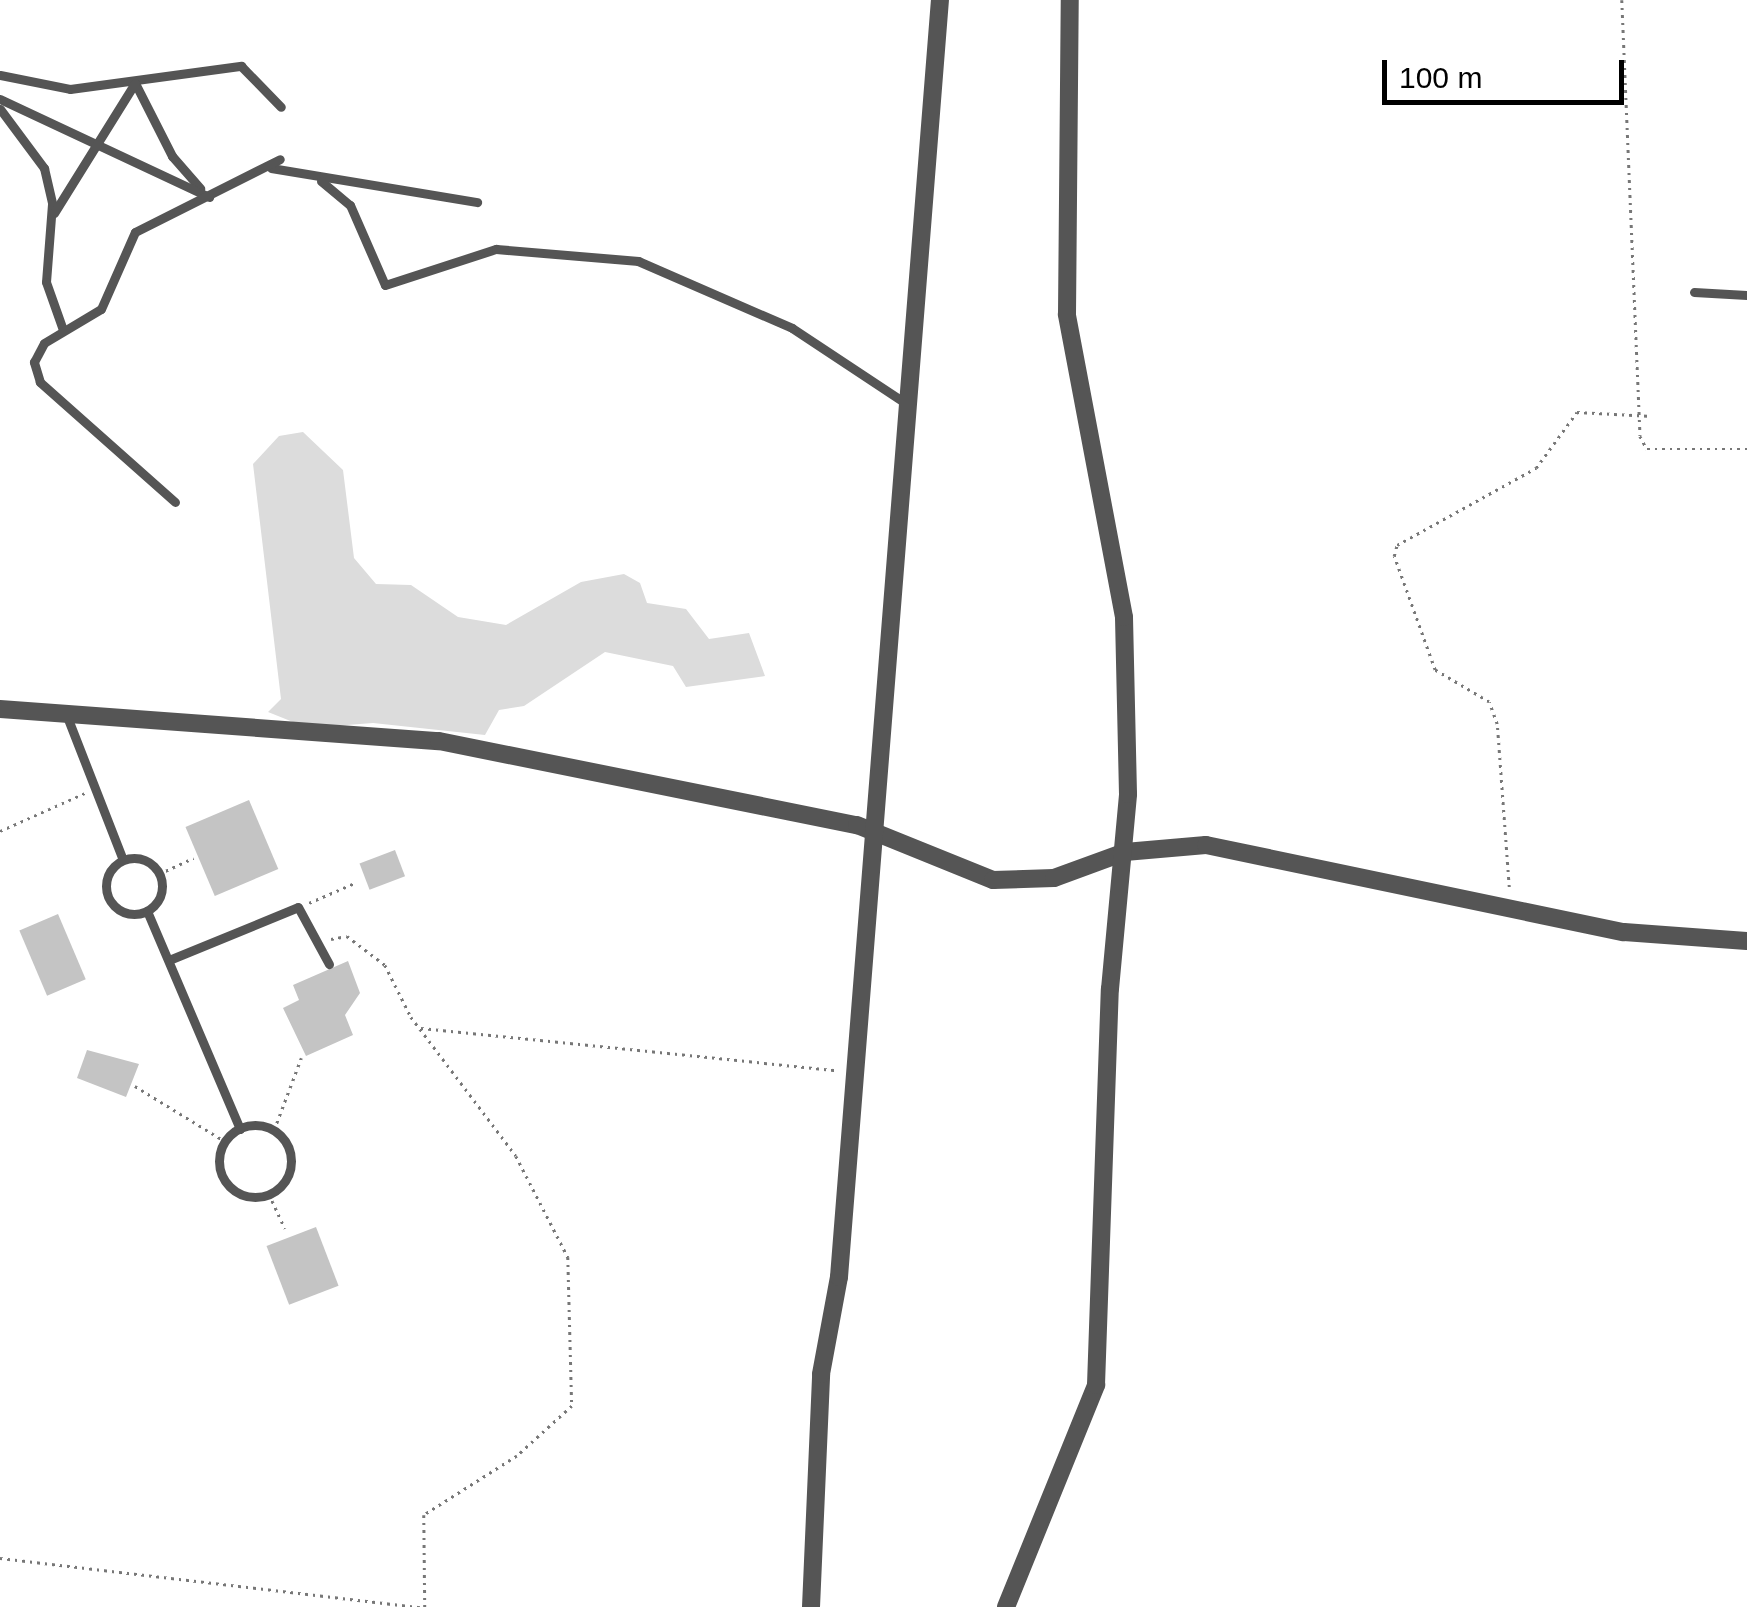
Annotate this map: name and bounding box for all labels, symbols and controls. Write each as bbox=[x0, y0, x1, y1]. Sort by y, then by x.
scale bar bbox=[1387, 40, 1630, 102]
text: 100 m bbox=[1399, 61, 1482, 94]

